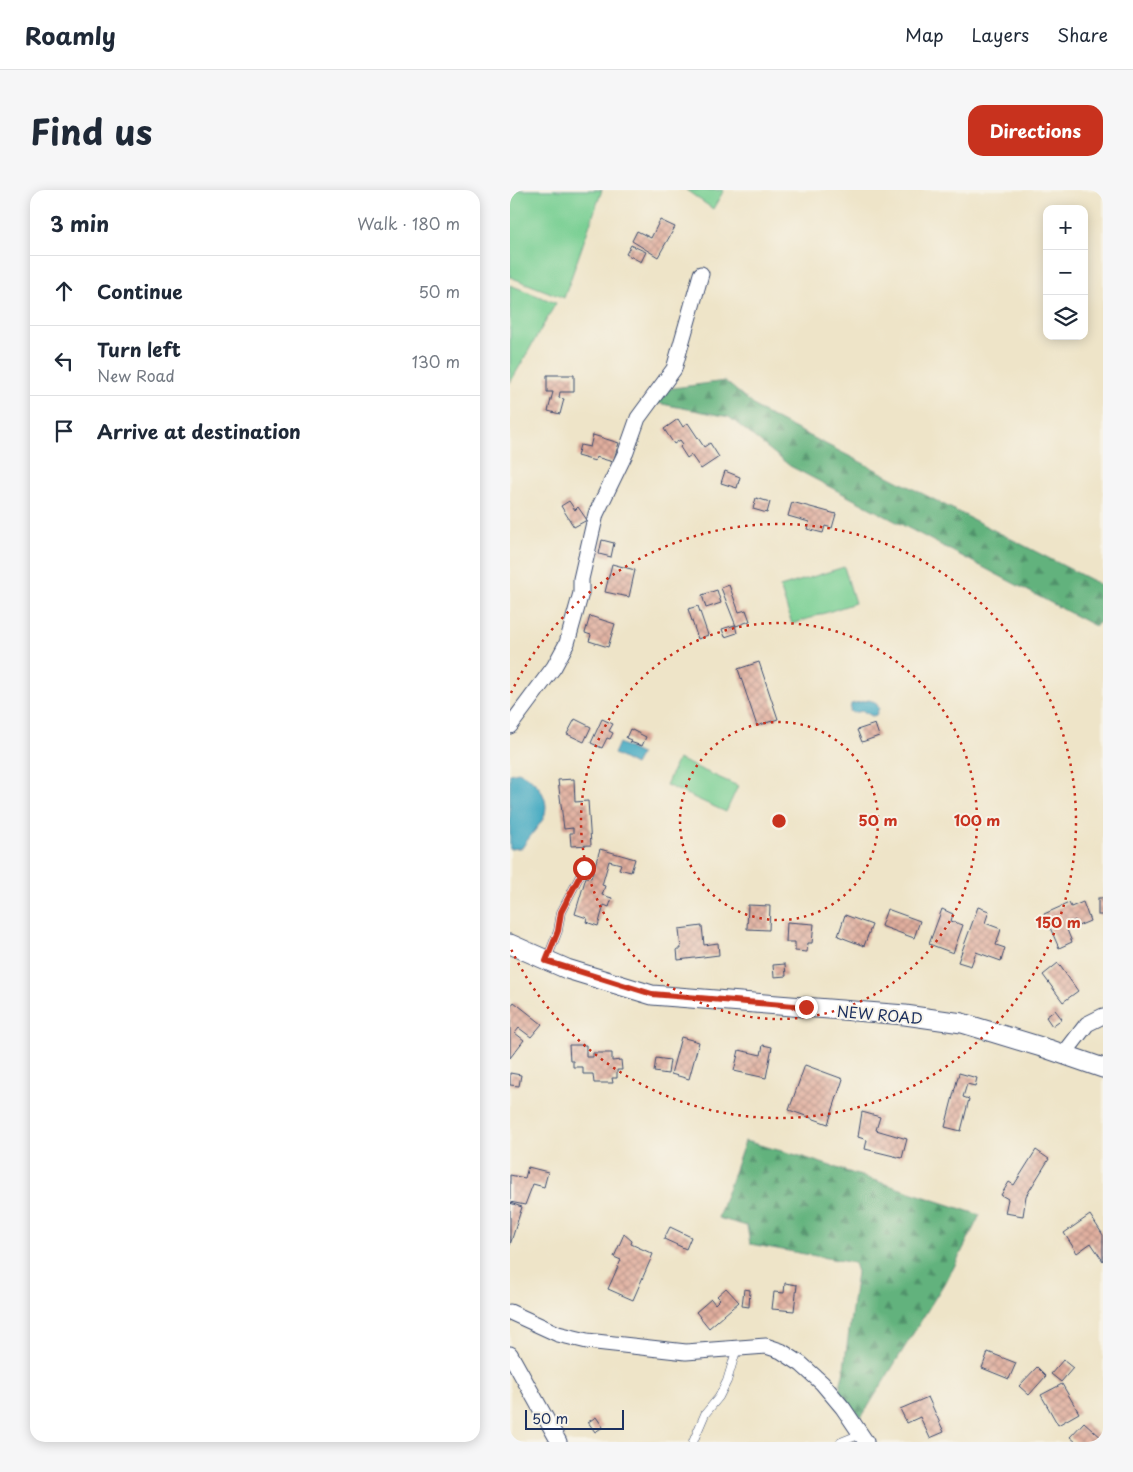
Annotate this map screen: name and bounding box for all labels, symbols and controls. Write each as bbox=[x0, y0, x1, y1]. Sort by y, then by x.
text: Roamly bbox=[25, 17, 116, 53]
text: Map bbox=[905, 21, 944, 48]
text: Layers bbox=[972, 21, 1029, 48]
text: Share bbox=[1057, 21, 1108, 48]
text: Find us bbox=[30, 104, 152, 157]
button: Directions bbox=[968, 105, 1103, 156]
map controls bbox=[1043, 205, 1088, 340]
button: + bbox=[1043, 205, 1088, 250]
text: 3 min bbox=[50, 207, 109, 239]
text: Walk · 180 m bbox=[357, 211, 460, 235]
button: − bbox=[1043, 250, 1088, 295]
icon: ahead bbox=[50, 277, 78, 305]
text: Continue bbox=[97, 277, 183, 305]
text: 50 m bbox=[419, 279, 460, 303]
button: layers bbox=[1043, 295, 1088, 340]
text: Turn left bbox=[97, 335, 181, 363]
icon: left bbox=[50, 347, 78, 375]
text: 130 m bbox=[412, 349, 460, 373]
text: New Road bbox=[97, 363, 175, 387]
icon: arrive bbox=[50, 417, 78, 445]
text: Arrive at destination bbox=[97, 417, 301, 445]
text: 50 m bbox=[859, 808, 897, 831]
text: 100 m bbox=[954, 808, 1000, 831]
centre of rings bbox=[770, 812, 788, 830]
route start bbox=[573, 857, 596, 880]
text: 150 m bbox=[1035, 910, 1081, 933]
route end bbox=[795, 996, 818, 1019]
street label: NEW ROAD bbox=[836, 999, 924, 1029]
scale bar bbox=[525, 1407, 624, 1430]
text: 50 m bbox=[532, 1408, 568, 1429]

